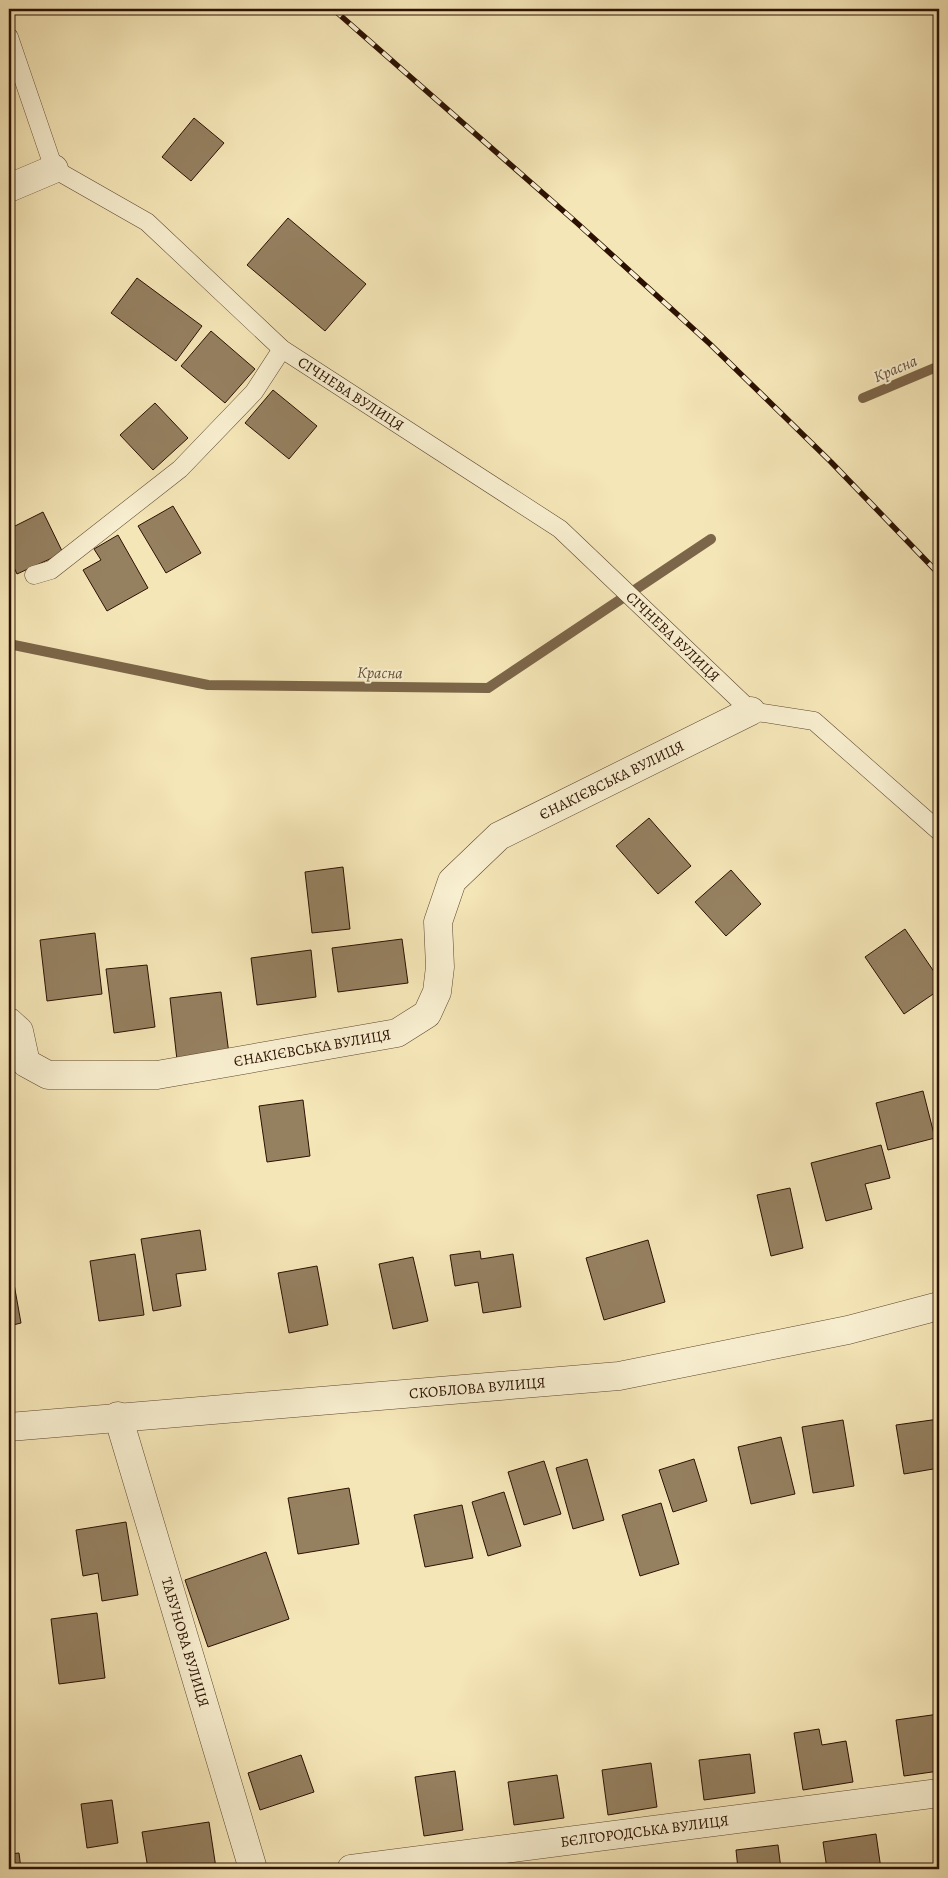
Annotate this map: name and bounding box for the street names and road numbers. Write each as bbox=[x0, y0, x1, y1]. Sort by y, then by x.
street label: СІЧНЕВА ВУЛИЦЯ bbox=[294, 352, 408, 435]
street label: СІЧНЕВА ВУЛИЦЯ bbox=[622, 587, 724, 686]
street label: ЄНАКІЄВСЬКА ВУЛИЦЯ bbox=[536, 736, 687, 824]
street label: ЄНАКІЄВСЬКА ВУЛИЦЯ bbox=[232, 1024, 392, 1071]
street label: СКОБЛОВА ВУЛИЦЯ bbox=[408, 1372, 546, 1404]
street label: ТАБУНОВА ВУЛИЦЯ bbox=[157, 1575, 214, 1710]
street label: БЄЛГОРОДСЬКА ВУЛИЦЯ bbox=[559, 1810, 730, 1852]

